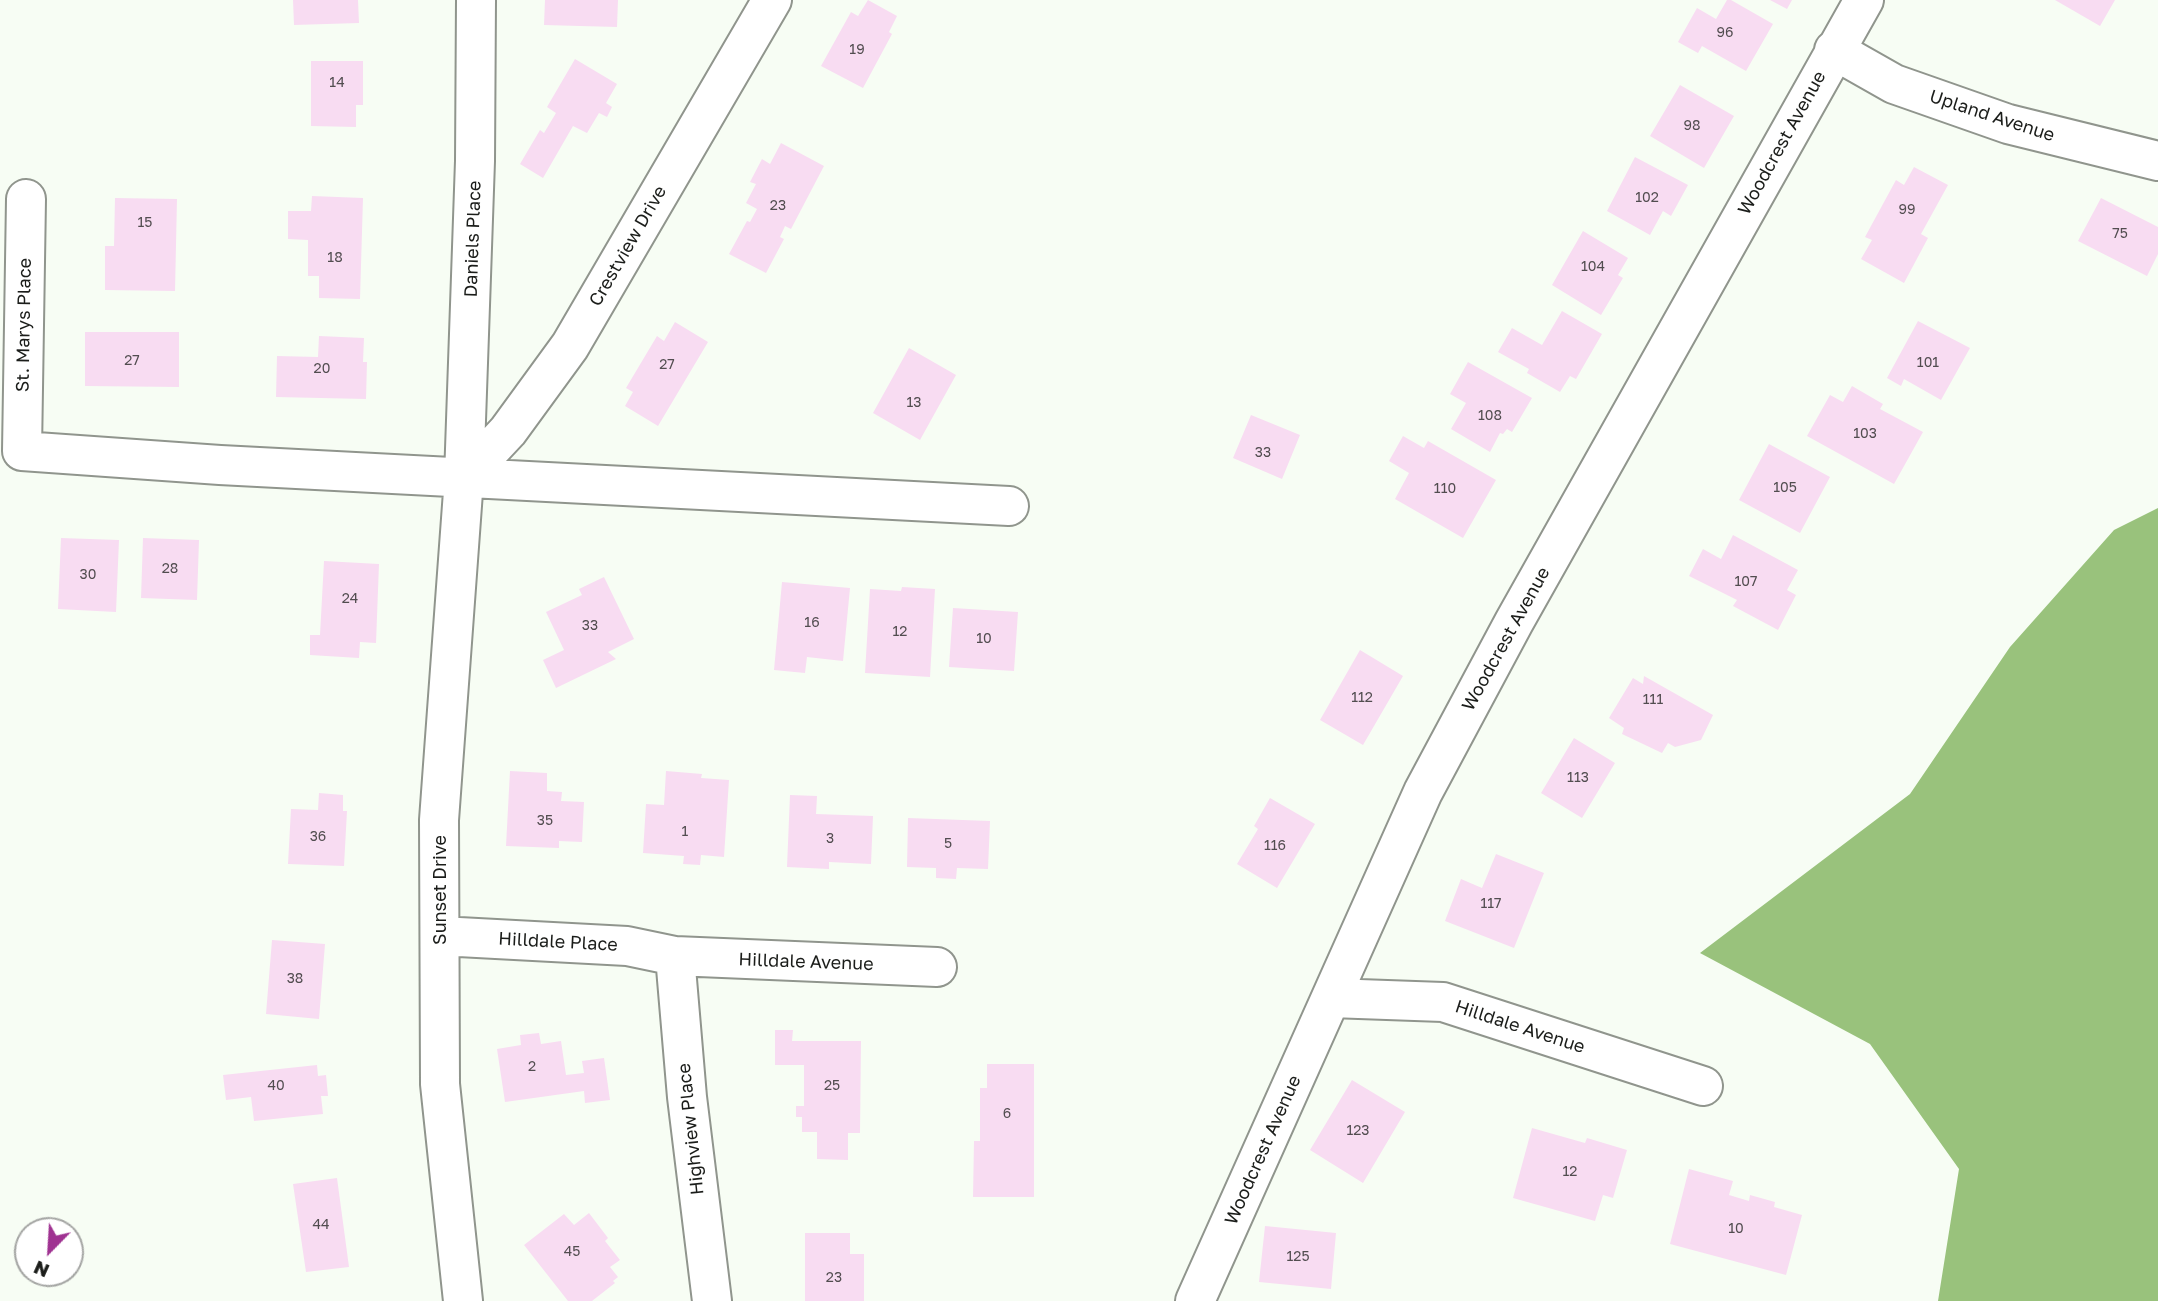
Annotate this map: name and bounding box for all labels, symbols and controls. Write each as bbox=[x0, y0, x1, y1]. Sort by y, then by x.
house number: 96 bbox=[1717, 25, 1733, 41]
house number: 19 bbox=[849, 42, 865, 58]
street label: Woodcrest Avenue bbox=[1734, 67, 1830, 219]
house number: 14 bbox=[329, 75, 345, 91]
street label: Upland Avenue bbox=[1927, 86, 2057, 146]
house number: 98 bbox=[1683, 118, 1701, 134]
street label: Daniels Place bbox=[460, 180, 486, 298]
street label: Crestview Drive bbox=[585, 182, 671, 310]
house number: 102 bbox=[1635, 190, 1659, 206]
house number: 23 bbox=[770, 198, 786, 214]
house number: 99 bbox=[1899, 202, 1915, 218]
house number: 15 bbox=[138, 215, 152, 231]
house number: 75 bbox=[2112, 226, 2128, 242]
house number: 18 bbox=[327, 250, 343, 266]
street label: St. Marys Place bbox=[12, 258, 36, 392]
house number: 104 bbox=[1581, 259, 1605, 275]
house number: 27 bbox=[124, 353, 140, 369]
house number: 101 bbox=[1917, 355, 1939, 371]
house number: 27 bbox=[659, 357, 675, 373]
house number: 20 bbox=[314, 361, 330, 377]
house number: 13 bbox=[907, 395, 921, 411]
house number: 108 bbox=[1478, 408, 1502, 424]
house number: 103 bbox=[1853, 426, 1877, 442]
house number: 33 bbox=[1255, 445, 1271, 461]
house number: 105 bbox=[1773, 480, 1797, 496]
house number: 110 bbox=[1434, 481, 1456, 497]
house number: 28 bbox=[162, 561, 178, 577]
street label: Woodcrest Avenue bbox=[1458, 563, 1554, 715]
house number: 30 bbox=[80, 567, 96, 583]
house number: 107 bbox=[1735, 574, 1757, 590]
house number: 24 bbox=[342, 591, 358, 607]
house number: 16 bbox=[804, 615, 820, 631]
house number: 33 bbox=[582, 618, 598, 634]
house number: 12 bbox=[893, 624, 907, 640]
house number: 10 bbox=[976, 631, 992, 647]
house number: 112 bbox=[1351, 690, 1373, 706]
house number: 111 bbox=[1643, 692, 1663, 708]
house number: 113 bbox=[1567, 770, 1589, 786]
house number: 35 bbox=[537, 813, 553, 829]
house number: 1 bbox=[682, 824, 688, 840]
house number: 36 bbox=[310, 829, 326, 845]
house number: 3 bbox=[826, 831, 834, 847]
street label: Sunset Drive bbox=[429, 835, 451, 945]
house number: 5 bbox=[944, 836, 952, 852]
house number: 116 bbox=[1264, 838, 1286, 854]
house number: 117 bbox=[1481, 896, 1501, 912]
street label: Hilldale Place bbox=[498, 928, 618, 956]
street label: Hilldale Avenue bbox=[738, 949, 874, 975]
house number: 38 bbox=[287, 971, 303, 987]
street label: Hilldale Avenue bbox=[1452, 996, 1588, 1058]
house number: 2 bbox=[528, 1059, 536, 1075]
street label: Highview Place bbox=[673, 1062, 709, 1196]
street label: Woodcrest Avenue bbox=[1220, 1072, 1306, 1228]
house number: 40 bbox=[267, 1078, 285, 1094]
house number: 25 bbox=[824, 1078, 840, 1094]
house number: 6 bbox=[1003, 1106, 1011, 1122]
house number: 123 bbox=[1346, 1123, 1370, 1139]
house number: 12 bbox=[1563, 1164, 1577, 1180]
north arrow bbox=[14, 1217, 84, 1287]
house number: 44 bbox=[312, 1217, 330, 1233]
house number: 10 bbox=[1728, 1221, 1744, 1237]
house number: 45 bbox=[564, 1244, 580, 1260]
house number: 125 bbox=[1286, 1249, 1310, 1265]
text: N bbox=[30, 1256, 52, 1283]
house number: 23 bbox=[826, 1270, 842, 1286]

